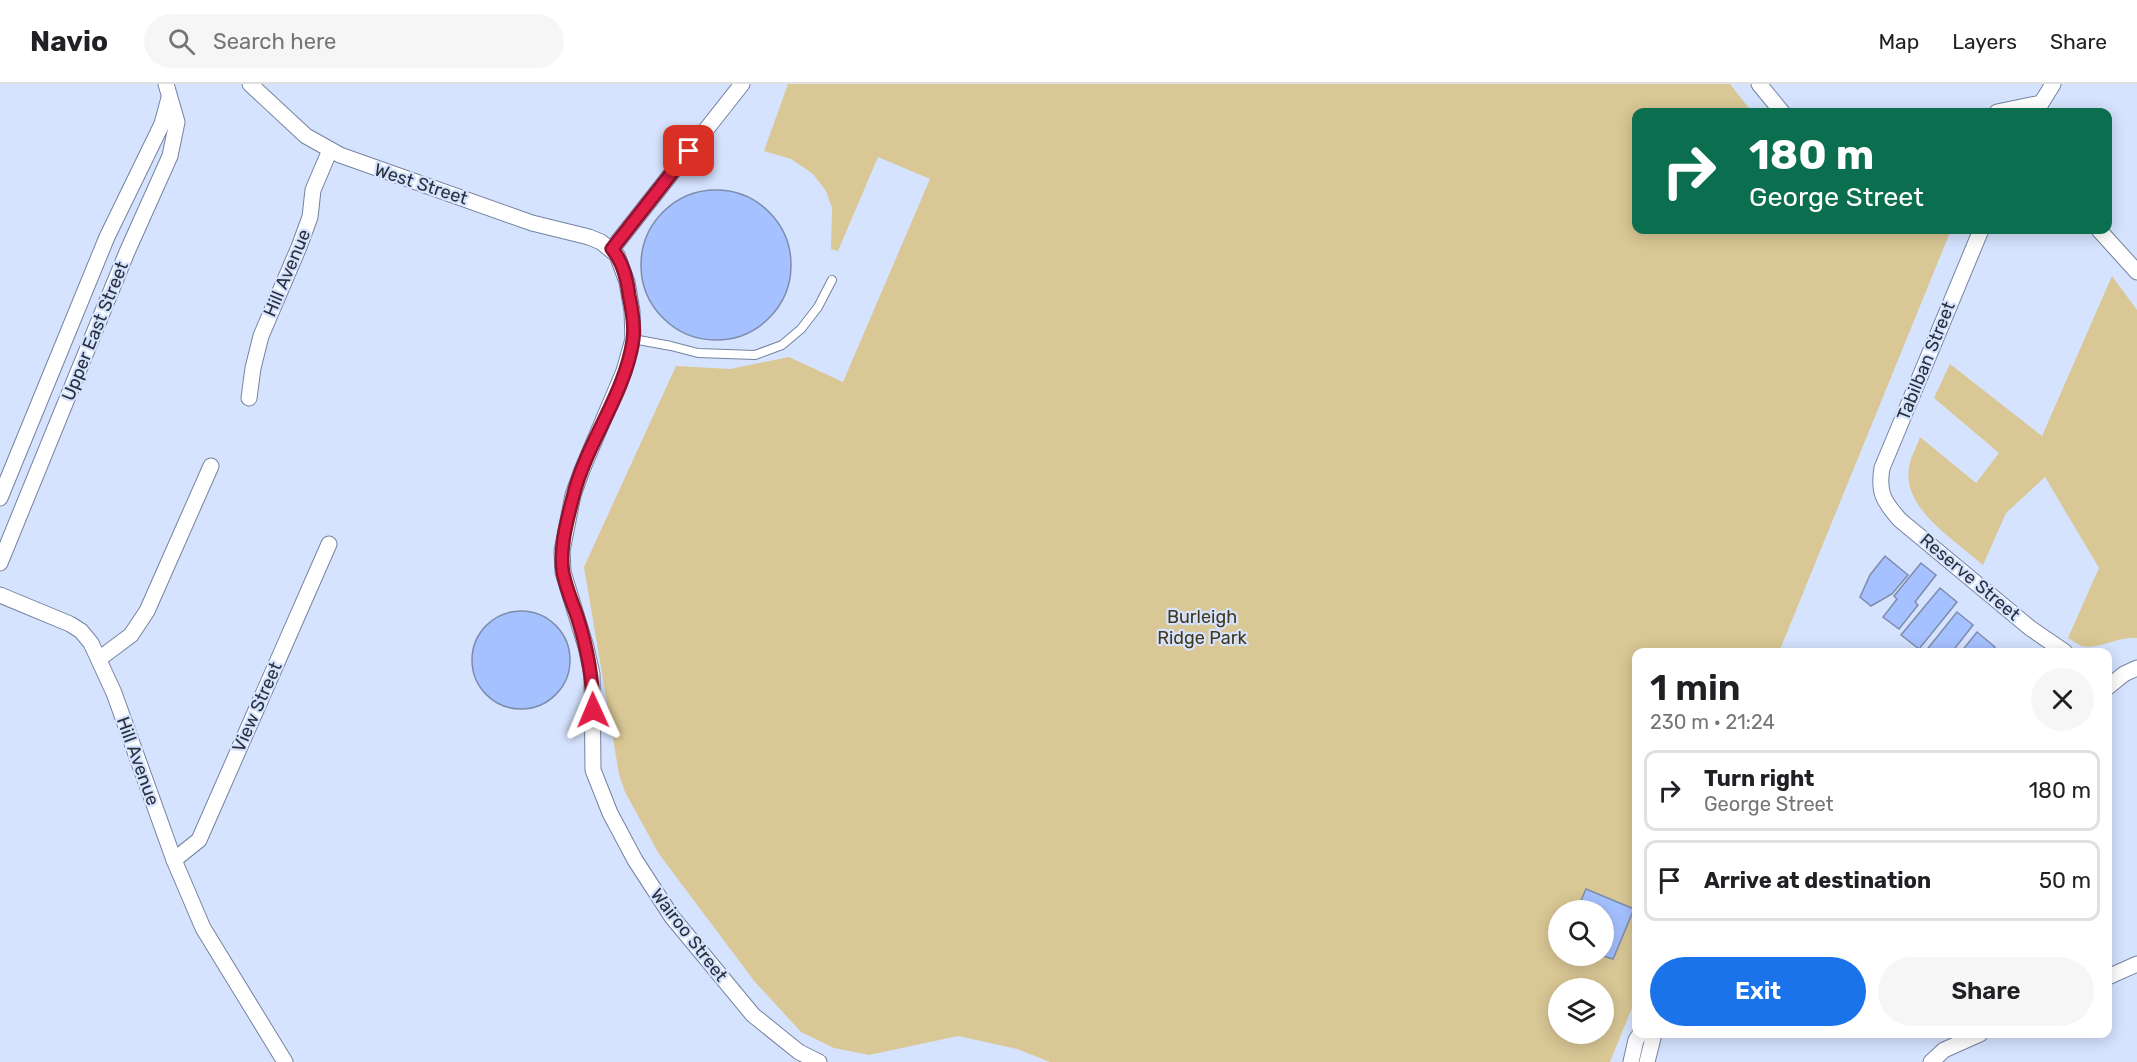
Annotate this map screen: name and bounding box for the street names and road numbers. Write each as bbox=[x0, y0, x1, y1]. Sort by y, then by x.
street label: West Street bbox=[372, 159, 470, 209]
street label: Hill Avenue bbox=[259, 226, 315, 320]
street label: Upper East Street bbox=[57, 258, 133, 404]
street label: Tabilban Street bbox=[1892, 298, 1960, 424]
street label: Reserve Street bbox=[1915, 529, 2025, 625]
street label: View Street bbox=[227, 658, 287, 756]
street label: Hill Avenue bbox=[112, 714, 164, 808]
street label: Wairoo Street bbox=[646, 884, 732, 986]

